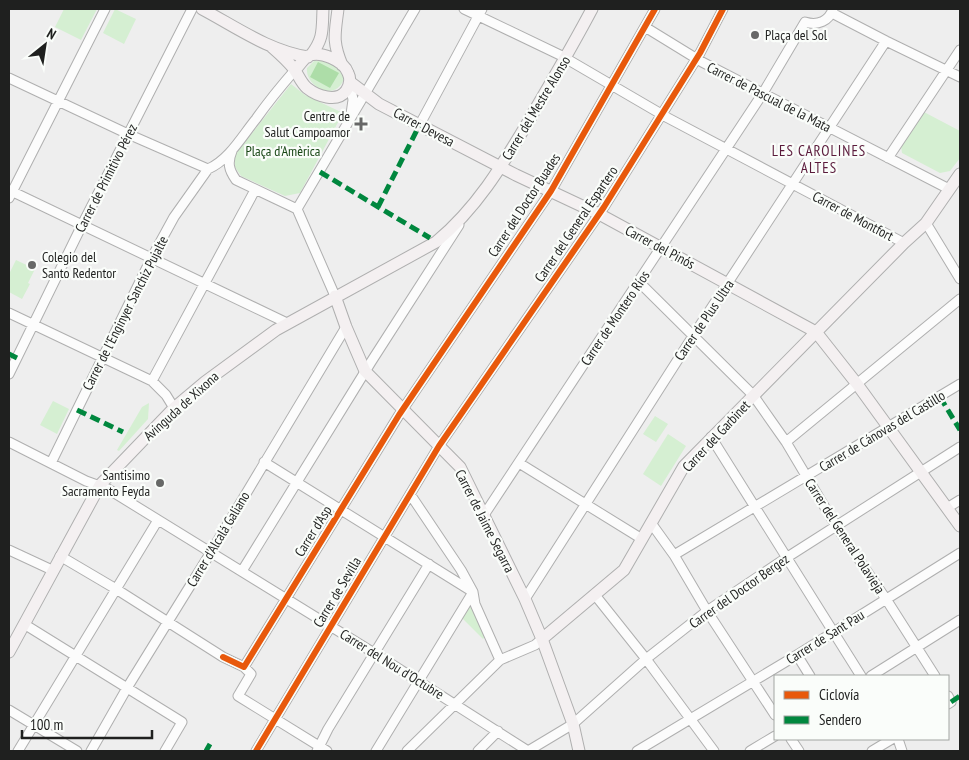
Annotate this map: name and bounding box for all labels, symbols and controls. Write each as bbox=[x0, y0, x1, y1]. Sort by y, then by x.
north arrow bbox=[20, 20, 70, 70]
text: N bbox=[44, 24, 59, 43]
place label: Plaça del Sol bbox=[765, 26, 828, 44]
marker: Plaça del Sol bbox=[749, 29, 761, 41]
street label: Carrer del Mestre Alonso bbox=[498, 53, 574, 163]
street label: Carrer de Pascual de la Mata bbox=[704, 58, 834, 136]
street label: Carrer Devesa bbox=[390, 103, 458, 151]
place label: Centre de Salut Campoamor bbox=[265, 107, 350, 141]
marker: Centre de Salut Campoamor bbox=[354, 117, 368, 131]
street label: Carrer de Primitivo Pérez bbox=[71, 121, 141, 235]
district label: LES CAROLINES ALTES bbox=[772, 141, 866, 177]
park label: Plaça d'Amèrica bbox=[246, 142, 320, 160]
street label: Carrer del Doctor Buades bbox=[484, 150, 564, 260]
street label: Carrer del General Espartero bbox=[530, 162, 622, 286]
street label: Carrer de Montfort bbox=[809, 187, 897, 245]
street label: Carrer del Pinós bbox=[622, 221, 698, 273]
street label: Carrer de l'Enginyer Sanchiz Pujalte bbox=[78, 233, 172, 393]
place label: Colegio del Santo Redentor bbox=[42, 248, 116, 282]
marker: Colegio del Santo Redentor bbox=[26, 259, 38, 271]
street label: Carrer de Montero Ríos bbox=[577, 267, 654, 369]
street label: Carrer de Plus Ultra bbox=[670, 276, 738, 364]
street label: Avinguda de Xixona bbox=[140, 367, 222, 445]
street label: Carrer de Cánovas del Castillo bbox=[816, 386, 948, 476]
street label: Carrer del Garbinet bbox=[678, 396, 754, 476]
place label: Santisimo Sacramento Feyda bbox=[62, 466, 150, 500]
street label: Carrer de Jaime Segarra bbox=[451, 466, 519, 576]
street label: Carrer del General Polavieja bbox=[801, 475, 889, 597]
marker: Santisimo Sacramento Feyda bbox=[154, 477, 166, 489]
street label: Carrer d'Alcalá Galiano bbox=[182, 488, 254, 590]
street label: Carrer d'Asp bbox=[290, 502, 336, 560]
street label: Carrer del Doctor Bergez bbox=[685, 550, 793, 632]
street label: Carrer de Sevilla bbox=[309, 553, 365, 631]
street label: Carrer de Sant Pau bbox=[782, 606, 868, 668]
street label: Carrer del Nou d'Octubre bbox=[337, 625, 448, 703]
legend bbox=[774, 675, 949, 740]
text: Ciclovía bbox=[819, 685, 859, 704]
scale bar bbox=[22, 708, 152, 740]
text: Sendero bbox=[819, 710, 861, 729]
text: 100 m bbox=[30, 715, 63, 734]

